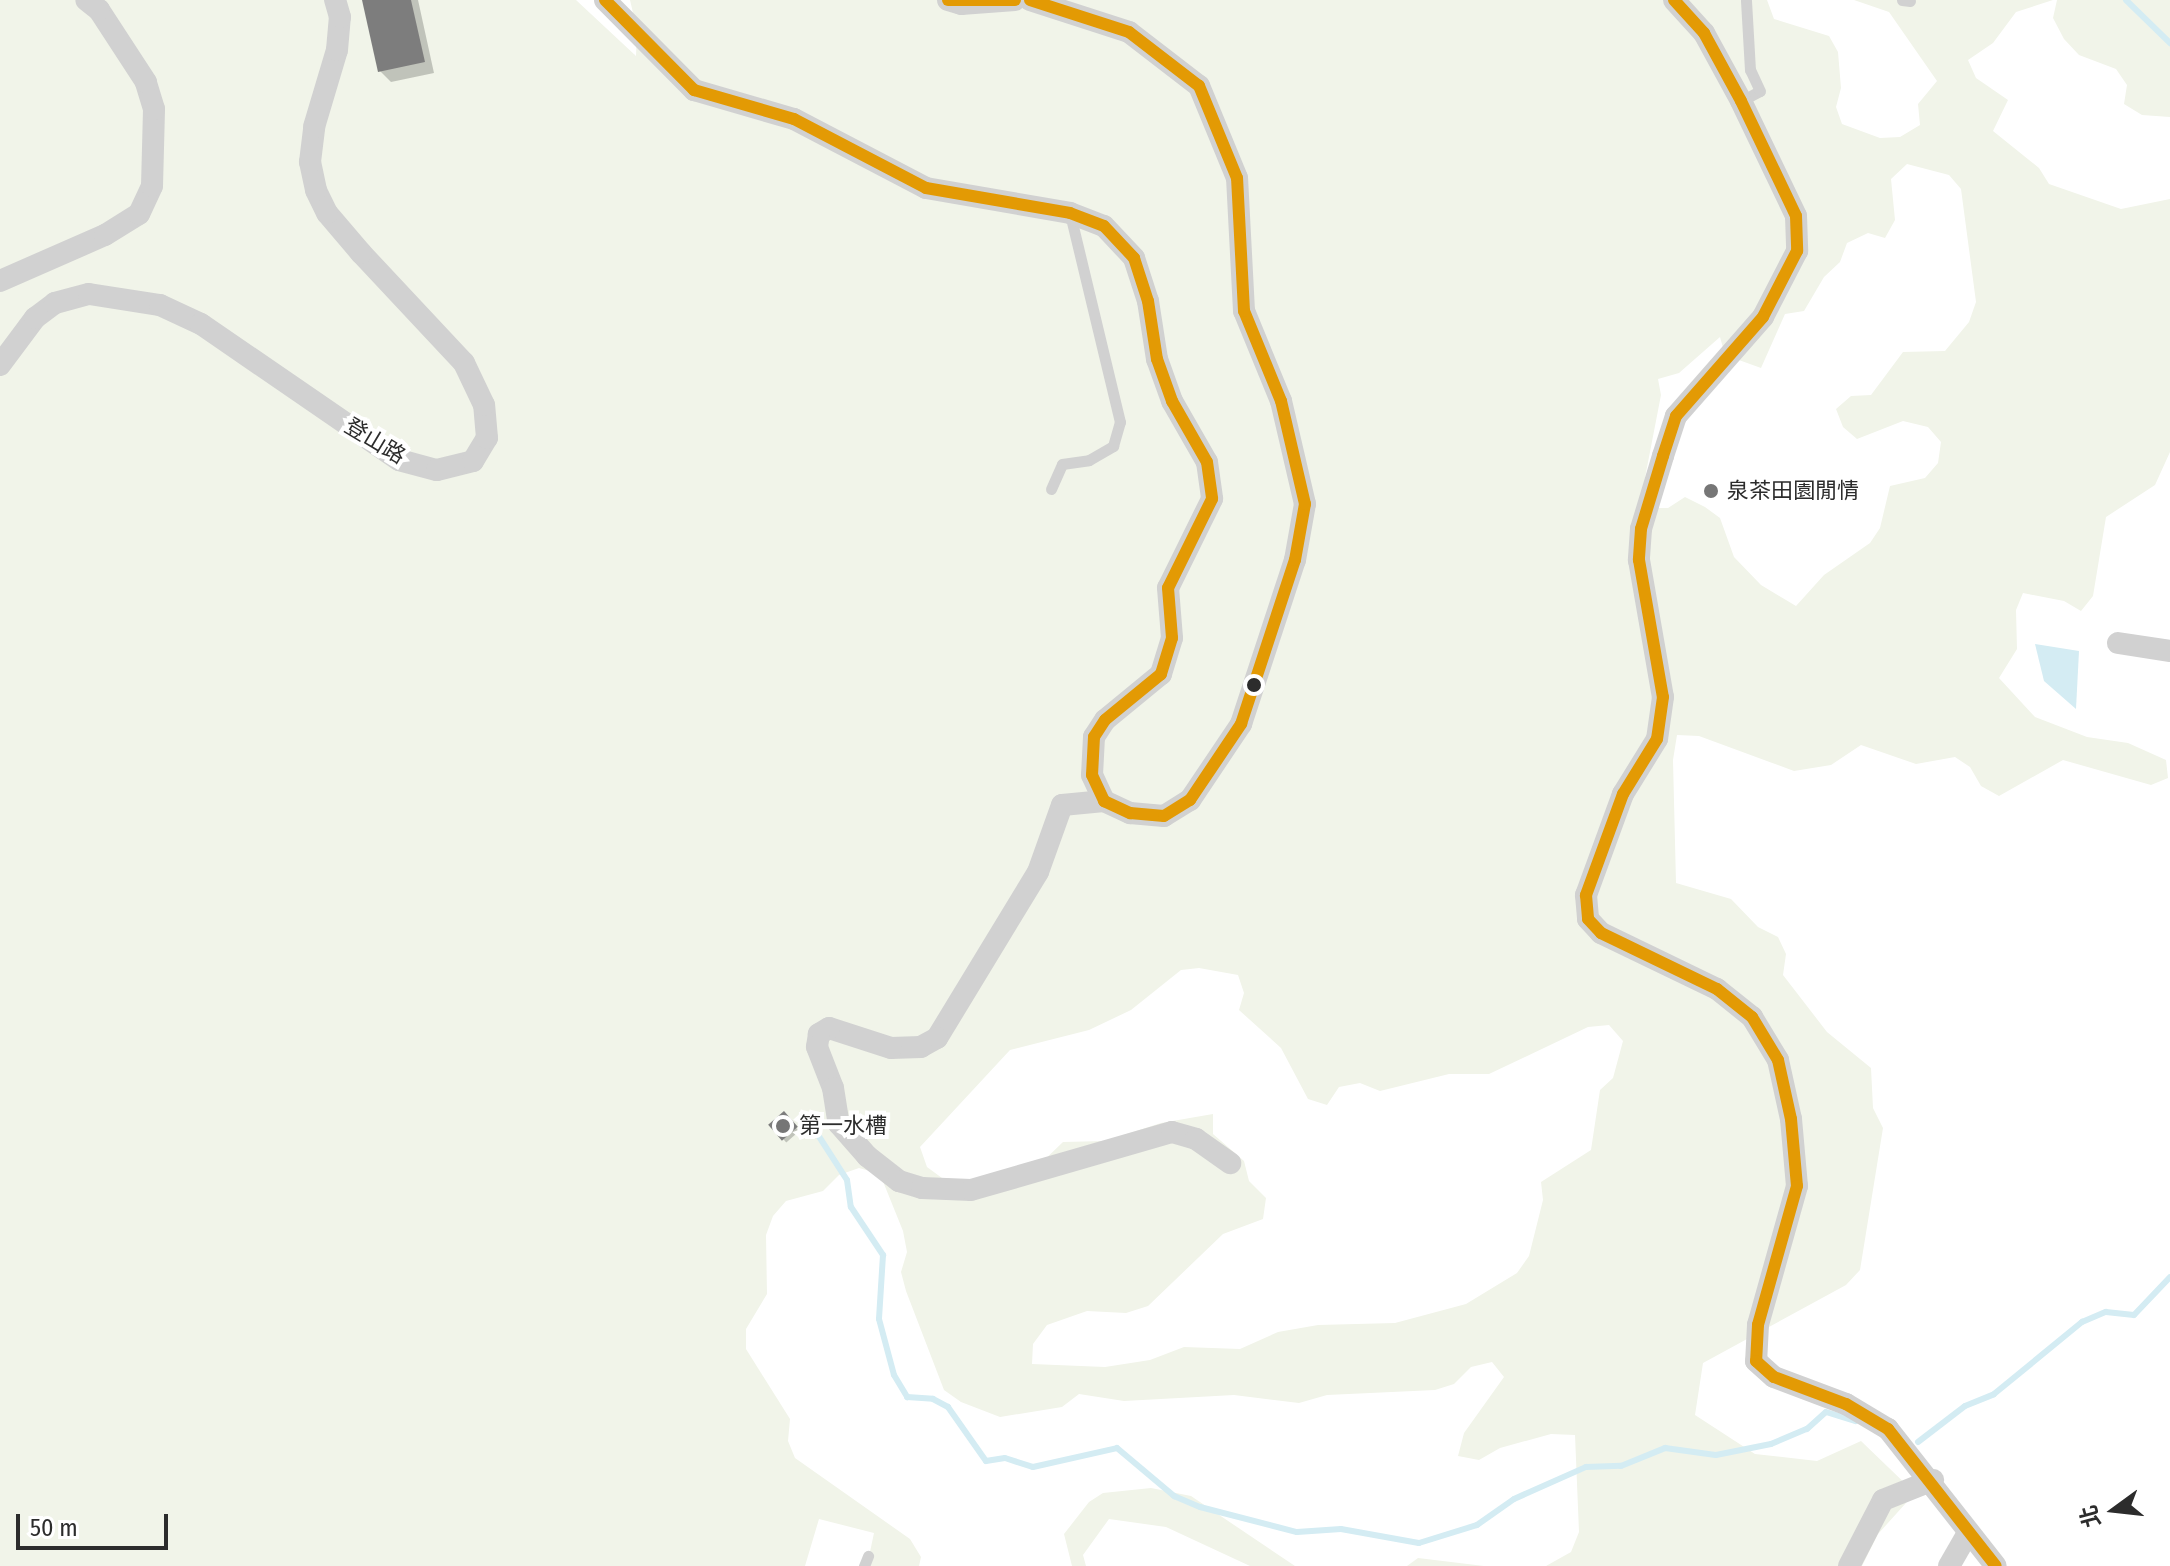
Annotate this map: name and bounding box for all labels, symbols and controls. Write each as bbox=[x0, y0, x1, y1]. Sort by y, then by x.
street label: 登山路 bbox=[340, 413, 410, 469]
place label: 泉茶田園閒情 bbox=[1727, 478, 1859, 504]
marker: 泉茶田園閒情 bbox=[1702, 482, 1720, 500]
unlabelled marker bbox=[1246, 677, 1262, 693]
place label: 第一水槽 bbox=[799, 1113, 887, 1139]
marker: 第一水槽 bbox=[774, 1117, 792, 1135]
north arrow bbox=[2074, 1470, 2154, 1550]
scale bar bbox=[20, 1498, 172, 1548]
text: 北 bbox=[2074, 1502, 2106, 1530]
text: 50 m bbox=[30, 1514, 78, 1542]

